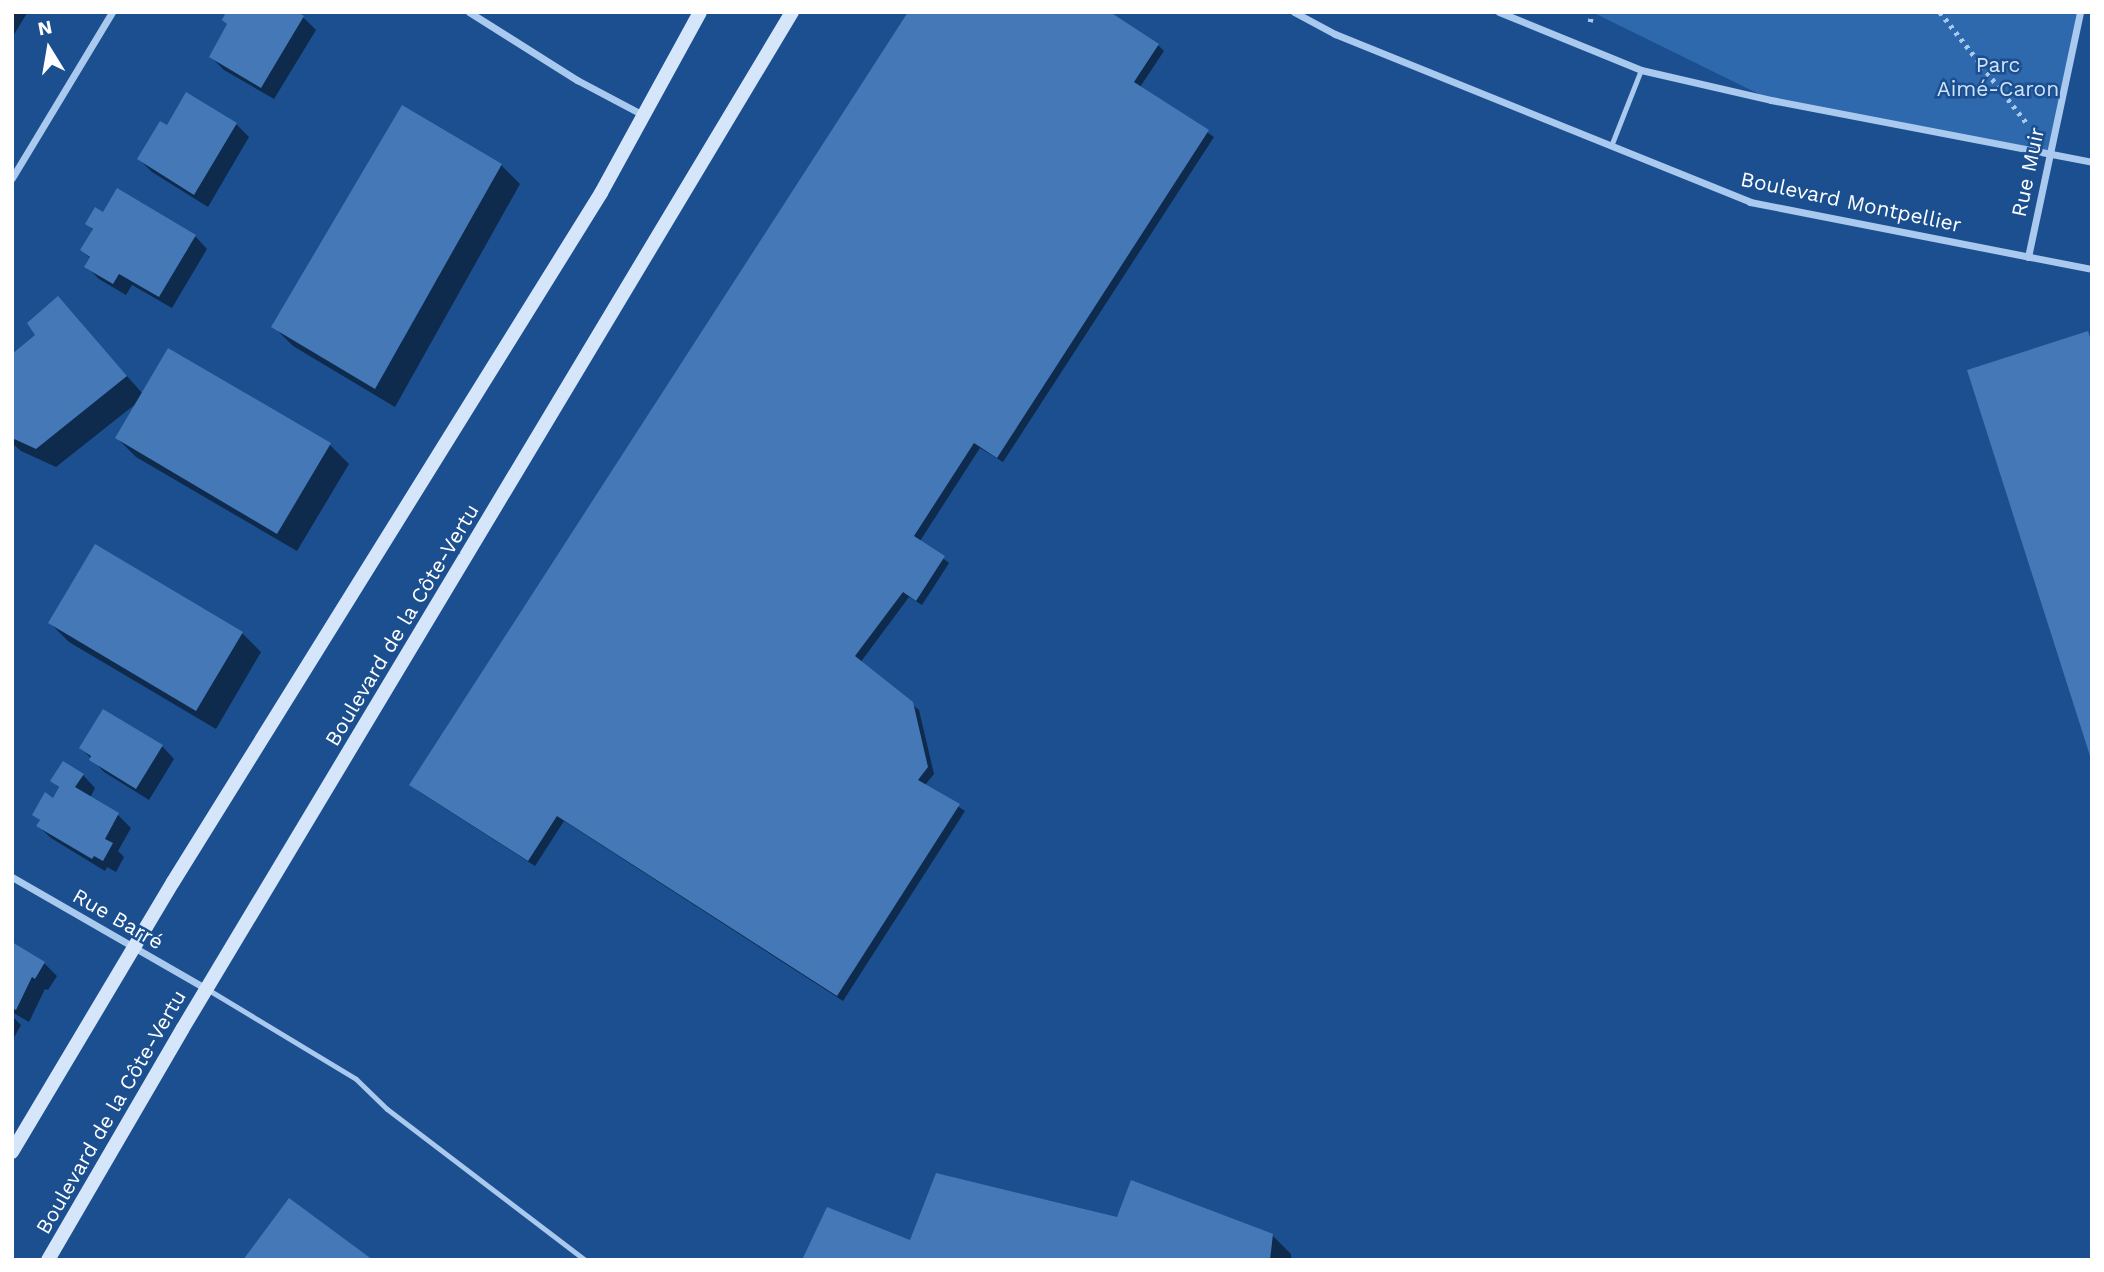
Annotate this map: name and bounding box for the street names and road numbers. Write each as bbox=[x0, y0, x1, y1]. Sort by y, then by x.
street label: Rue Muir bbox=[2006, 125, 2050, 219]
street label: Boulevard Montpellier bbox=[1738, 166, 1964, 238]
street label: Boulevard de la Côte-Vertu bbox=[320, 499, 484, 751]
street label: Rue Barré bbox=[68, 883, 168, 955]
street label: Boulevard de la Côte-Vertu bbox=[31, 985, 191, 1239]

